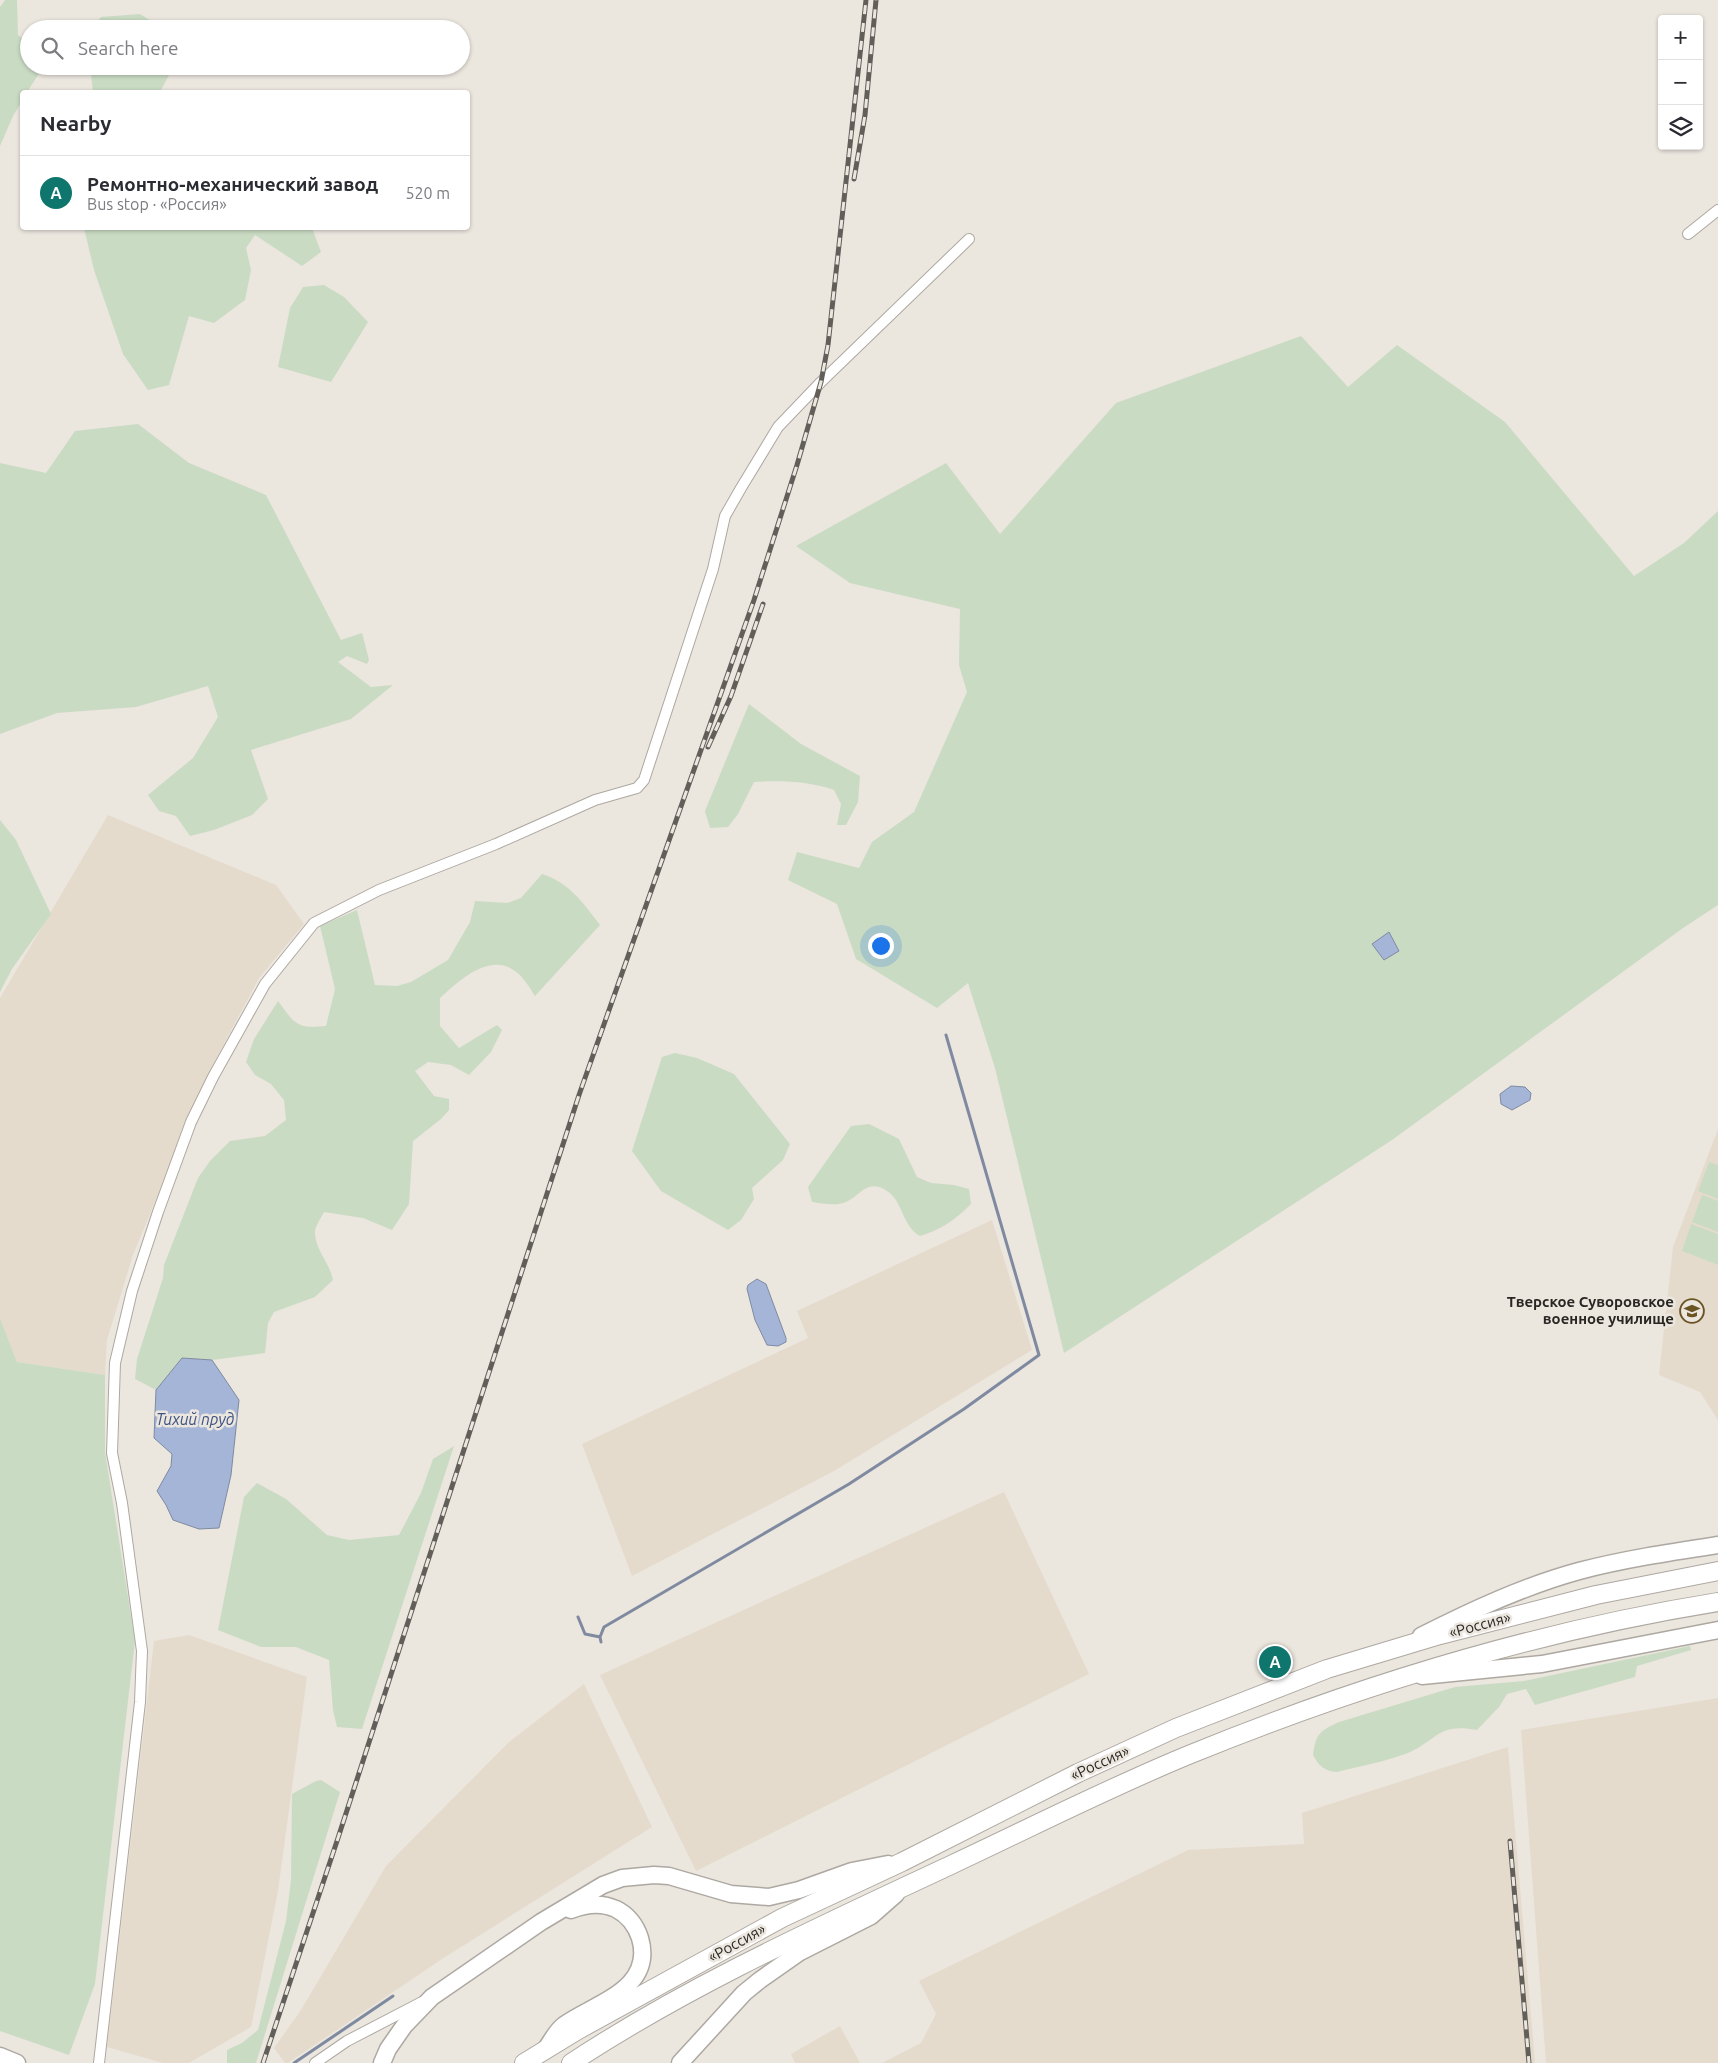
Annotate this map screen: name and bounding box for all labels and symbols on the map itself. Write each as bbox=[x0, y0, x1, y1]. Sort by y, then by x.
your location bbox=[868, 933, 894, 959]
place label: Тверское Суворовское военное училище bbox=[1507, 1293, 1674, 1327]
school or university icon: Тверское Суворовское военное училище bbox=[1679, 1298, 1705, 1324]
water label: Тихий пруд bbox=[156, 1410, 234, 1428]
street label: «Россия» bbox=[1447, 1608, 1512, 1641]
pin: A bbox=[1259, 1643, 1291, 1681]
street label: «Россия» bbox=[1068, 1742, 1132, 1783]
street label: «Россия» bbox=[705, 1920, 768, 1965]

